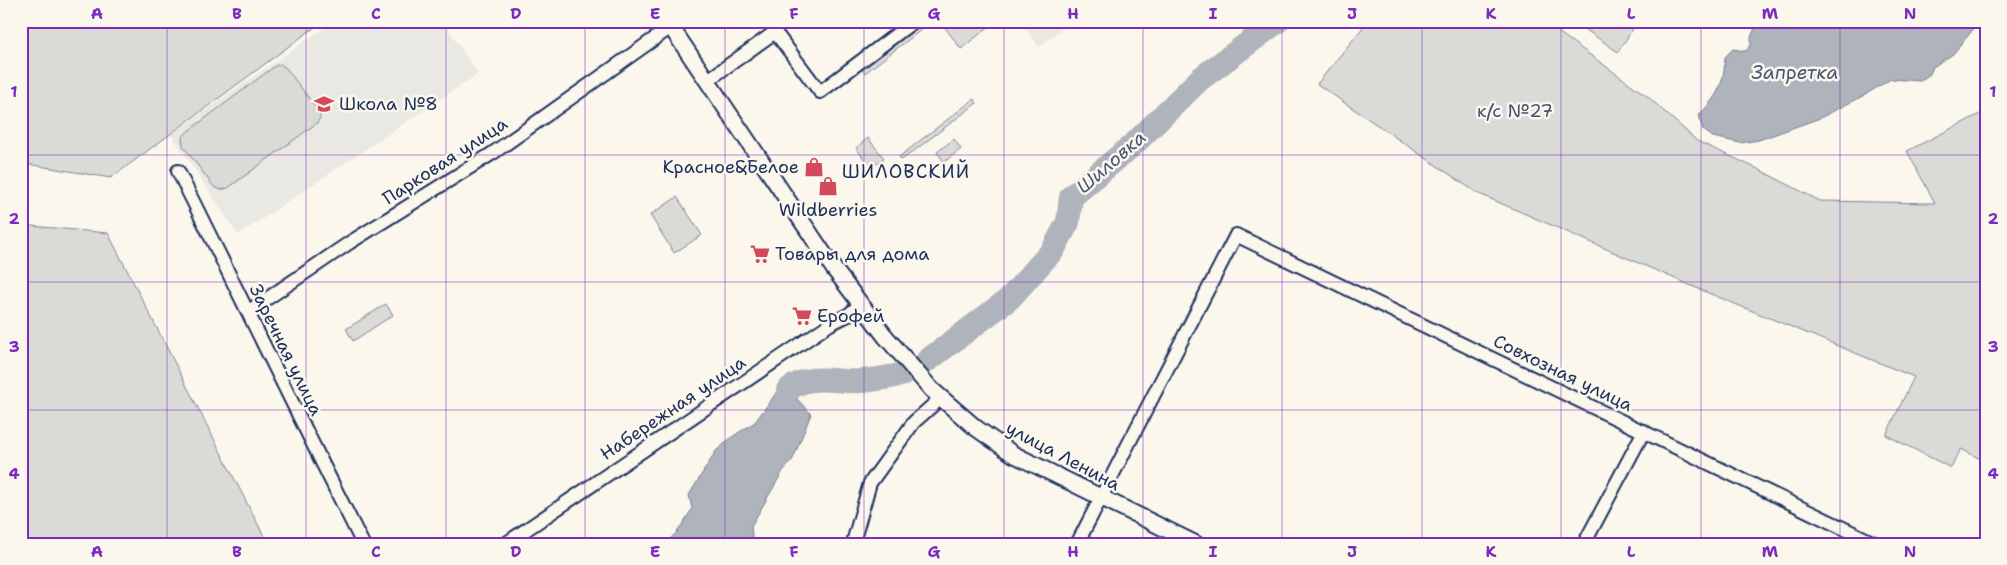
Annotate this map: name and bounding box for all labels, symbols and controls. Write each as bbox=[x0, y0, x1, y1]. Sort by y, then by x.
text: A bbox=[91, 3, 103, 24]
text: B bbox=[232, 3, 242, 24]
text: C bbox=[371, 3, 381, 24]
text: D bbox=[510, 3, 522, 24]
text: E bbox=[650, 3, 660, 24]
text: F bbox=[789, 3, 799, 24]
text: G bbox=[928, 3, 941, 24]
text: H bbox=[1067, 3, 1079, 24]
text: I bbox=[1209, 3, 1218, 24]
text: J bbox=[1347, 3, 1357, 24]
text: K bbox=[1486, 3, 1497, 24]
text: L bbox=[1627, 3, 1636, 24]
text: M bbox=[1762, 3, 1779, 24]
text: N bbox=[1904, 3, 1916, 24]
water label: Запретка bbox=[1752, 60, 1838, 85]
text: 1 bbox=[10, 81, 18, 102]
text: 1 bbox=[1989, 81, 1997, 102]
place label: Школа №8 bbox=[339, 92, 438, 116]
school or university icon: Школа №8 bbox=[313, 93, 335, 115]
park label: к/с №27 bbox=[1477, 99, 1553, 123]
street label: Парковая улица bbox=[378, 112, 512, 210]
water label: Шиловка bbox=[1071, 125, 1151, 199]
place label: Красное&Белое bbox=[663, 155, 799, 179]
shop icon: Красное&Белое bbox=[803, 156, 825, 178]
district label: ШИЛОВСКИЙ bbox=[842, 159, 970, 184]
shop icon: Wildberries bbox=[817, 175, 839, 197]
place label: Wildberries bbox=[779, 198, 877, 222]
text: 2 bbox=[8, 208, 20, 229]
text: 2 bbox=[1987, 208, 1999, 229]
place label: Товары для дома bbox=[775, 242, 930, 266]
supermarket icon: Товары для дома bbox=[749, 243, 771, 265]
street label: Заречная улица bbox=[244, 280, 328, 420]
place label: Ерофей bbox=[817, 304, 885, 328]
supermarket icon: Ерофей bbox=[791, 305, 813, 327]
street label: Совхозная улица bbox=[1489, 329, 1637, 417]
text: 3 bbox=[8, 336, 20, 357]
text: 3 bbox=[1987, 336, 1999, 357]
street label: Набережная улица bbox=[595, 350, 751, 466]
street label: улица Ленина bbox=[1002, 416, 1124, 496]
text: 4 bbox=[8, 463, 20, 484]
text: 4 bbox=[1987, 463, 1999, 484]
text: A bbox=[91, 541, 103, 562]
text: B bbox=[232, 541, 242, 562]
text: C bbox=[371, 541, 381, 562]
text: D bbox=[510, 541, 522, 562]
text: E bbox=[650, 541, 660, 562]
text: F bbox=[789, 541, 799, 562]
text: G bbox=[928, 541, 941, 562]
text: H bbox=[1067, 541, 1079, 562]
text: I bbox=[1209, 541, 1218, 562]
text: J bbox=[1347, 541, 1357, 562]
text: K bbox=[1486, 541, 1497, 562]
text: L bbox=[1627, 541, 1636, 562]
text: M bbox=[1762, 541, 1779, 562]
text: N bbox=[1904, 541, 1916, 562]

